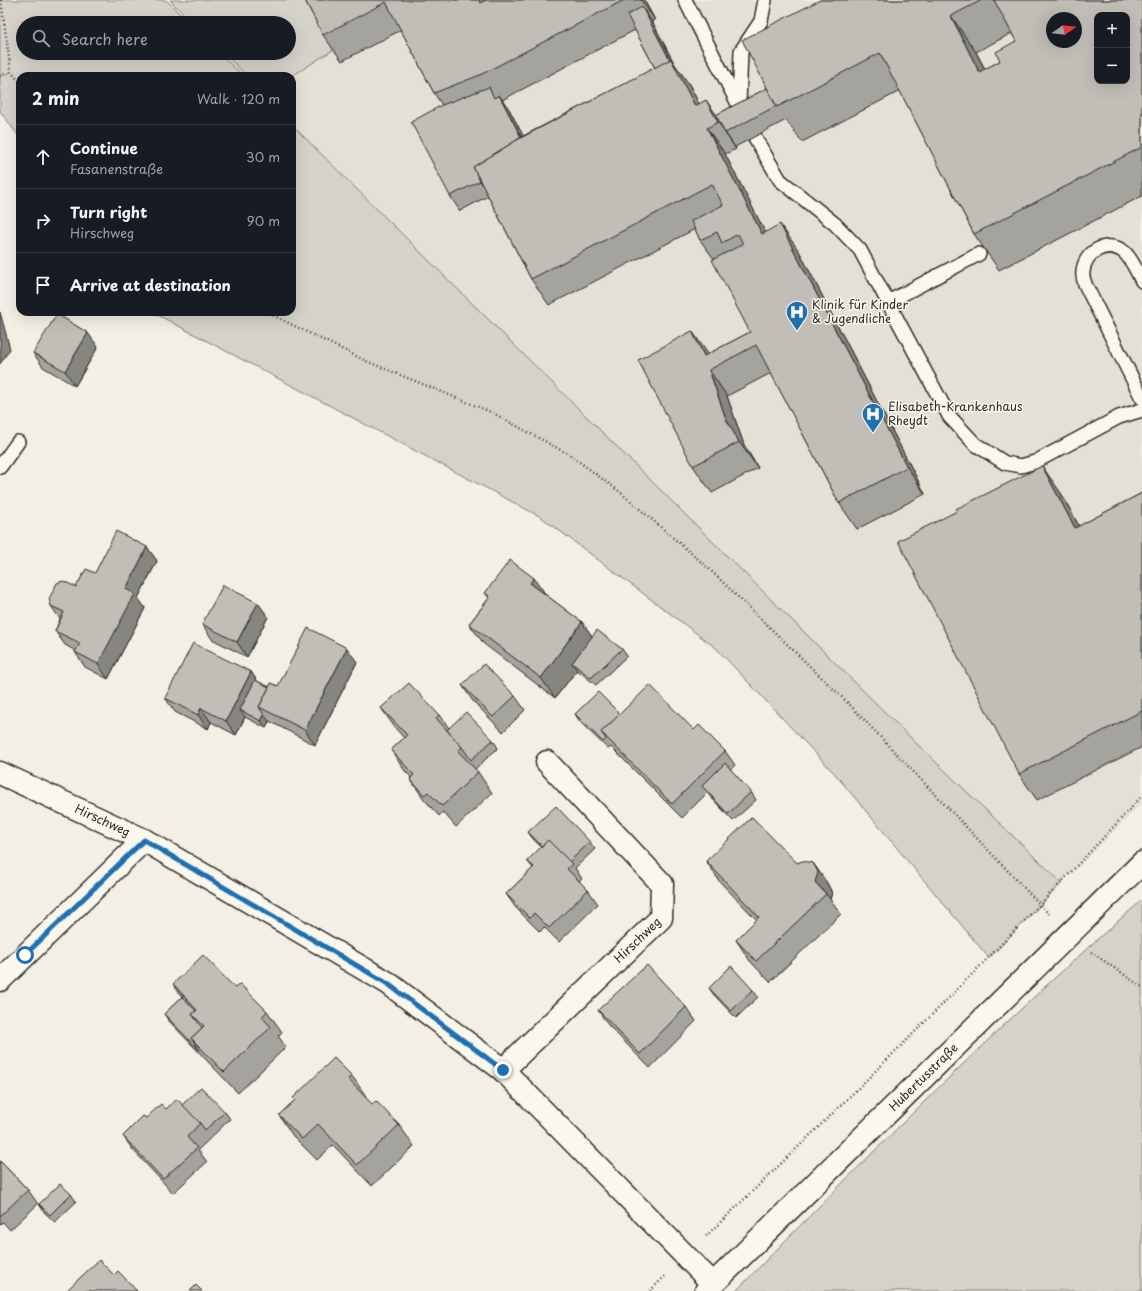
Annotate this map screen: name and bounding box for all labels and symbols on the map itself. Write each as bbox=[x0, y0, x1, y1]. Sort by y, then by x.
north arrow bbox=[1046, 12, 1082, 48]
place label: Klinik für Kinder & Jugendliche bbox=[812, 295, 909, 327]
hospital icon: Klinik für Kinder & Jugendliche bbox=[784, 299, 810, 332]
place label: Elisabeth-Krankenhaus Rheydt bbox=[888, 397, 1023, 429]
hospital icon: Elisabeth-Krankenhaus Rheydt bbox=[860, 401, 886, 434]
street label: Hirschweg bbox=[72, 799, 134, 840]
street label: Hirschweg bbox=[609, 913, 665, 967]
route start bbox=[16, 946, 34, 964]
street label: Hubertusstraße bbox=[884, 1038, 962, 1115]
route end bbox=[494, 1061, 512, 1079]

